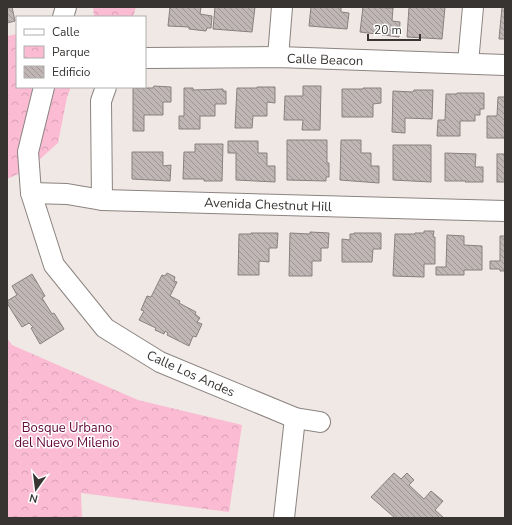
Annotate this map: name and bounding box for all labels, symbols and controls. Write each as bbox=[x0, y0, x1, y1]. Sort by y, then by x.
legend bbox=[16, 16, 146, 88]
scale bar bbox=[368, 16, 420, 42]
text: 20 m bbox=[374, 22, 402, 38]
text: Calle bbox=[52, 24, 80, 40]
text: Parque bbox=[52, 44, 90, 60]
street label: Calle Beacon bbox=[286, 50, 363, 70]
text: Edificio bbox=[52, 64, 91, 80]
street label: Avenida Chestnut Hill bbox=[204, 194, 332, 216]
street label: Calle Los Andes bbox=[144, 346, 238, 401]
park label: Bosque Urbano del Nuevo Milenio bbox=[14, 419, 120, 452]
north arrow bbox=[16, 469, 56, 509]
text: N bbox=[28, 490, 40, 506]

